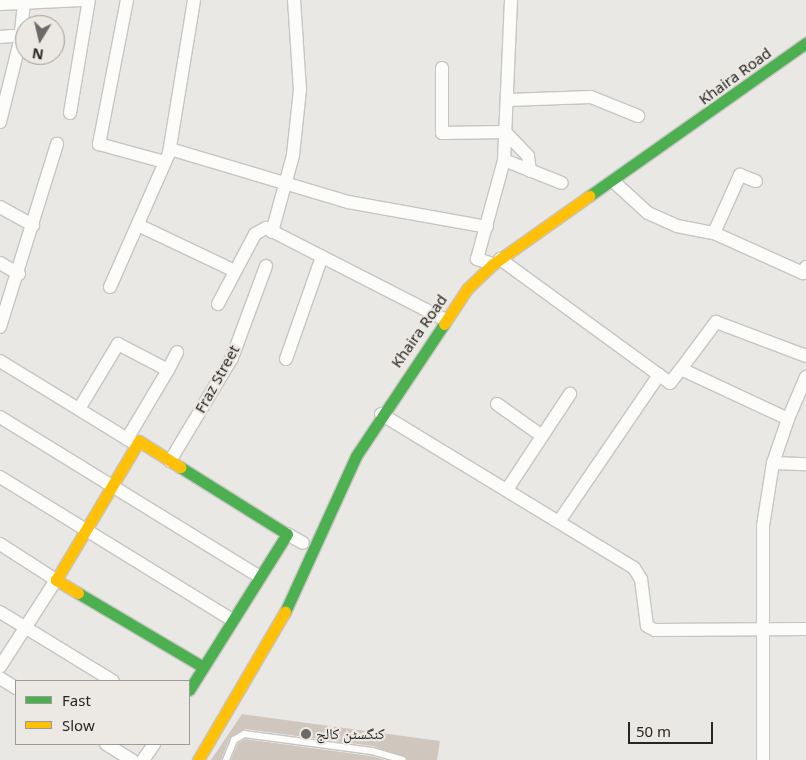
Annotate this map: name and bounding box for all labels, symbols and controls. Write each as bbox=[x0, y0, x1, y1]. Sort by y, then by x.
north arrow bbox=[15, 15, 65, 65]
text: N bbox=[31, 44, 45, 65]
street label: Khaira Road bbox=[695, 44, 775, 108]
street label: Khaira Road bbox=[387, 291, 451, 371]
street label: Fraz Street bbox=[191, 342, 243, 416]
legend bbox=[15, 680, 190, 745]
text: Fast bbox=[62, 690, 91, 710]
scale bar bbox=[631, 712, 716, 744]
text: Slow bbox=[62, 715, 95, 735]
text: 50 m bbox=[636, 721, 671, 741]
place label: کنگسٹن کالج bbox=[316, 725, 385, 743]
marker: کنگسٹن کالج bbox=[300, 728, 312, 740]

